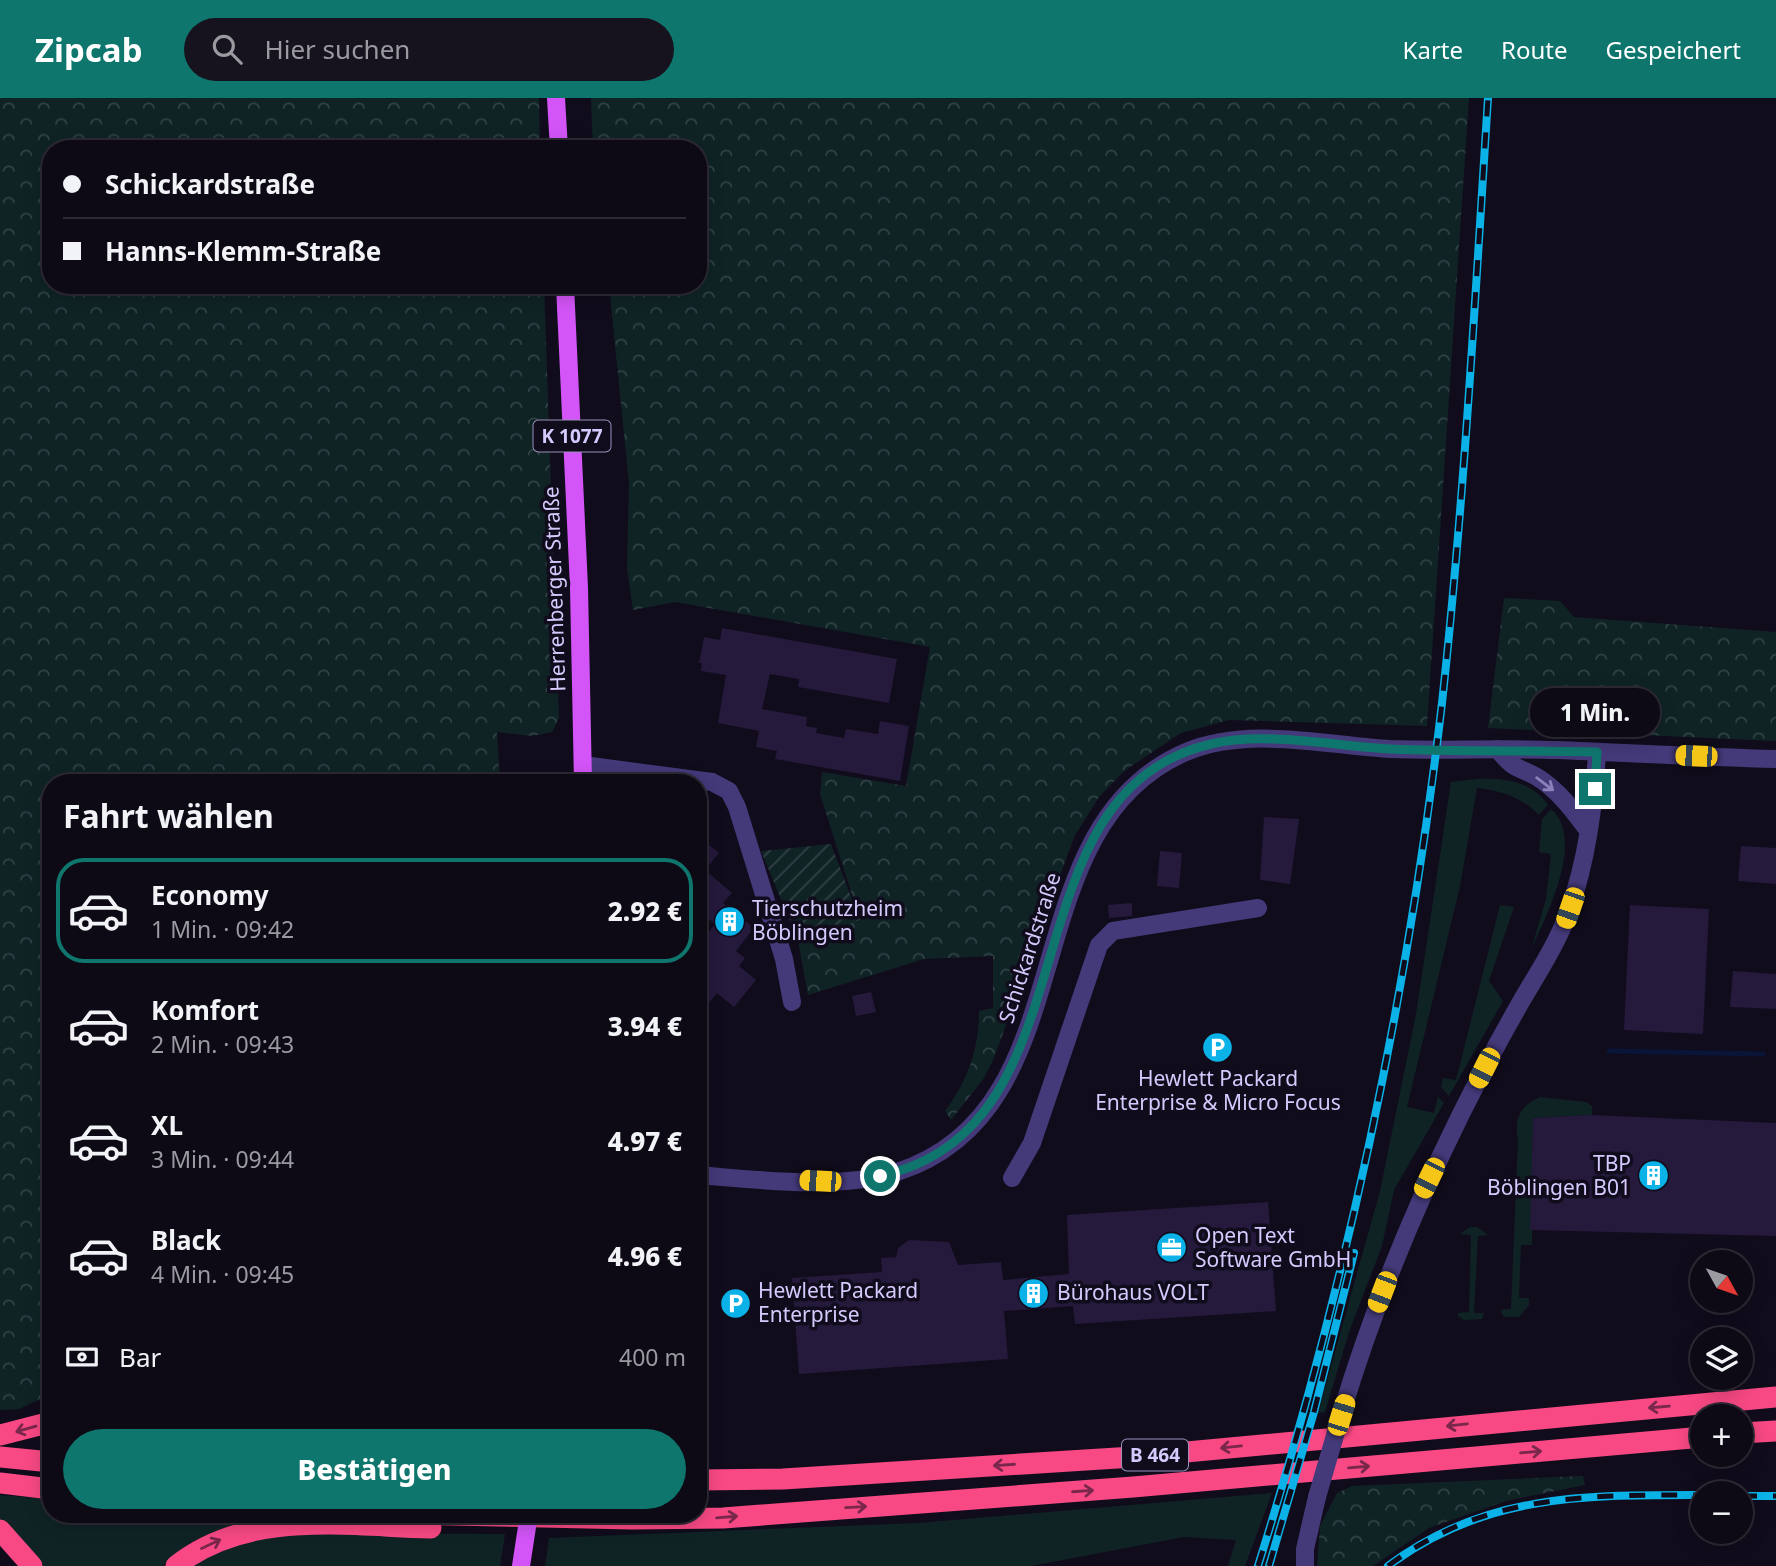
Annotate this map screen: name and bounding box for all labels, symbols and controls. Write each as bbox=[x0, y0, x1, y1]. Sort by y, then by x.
search box bbox=[184, 18, 674, 81]
text: Zipcab bbox=[35, 27, 142, 72]
icon: search bbox=[208, 30, 246, 68]
text: Hier suchen bbox=[264, 31, 410, 67]
text: Karte bbox=[1403, 33, 1463, 66]
text: Route bbox=[1501, 33, 1568, 66]
text: Gespeichert bbox=[1606, 33, 1741, 66]
text: Schickardstraße bbox=[105, 166, 315, 202]
text: Hanns-Klemm-Straße bbox=[105, 233, 381, 269]
road number: K 1077 bbox=[534, 420, 610, 452]
street label: Herrenberger Straße bbox=[536, 486, 572, 692]
callout: 1 Min. bbox=[1530, 688, 1660, 736]
text: 1 Min. bbox=[1560, 696, 1630, 728]
car bbox=[1675, 745, 1718, 767]
route end bbox=[1579, 773, 1611, 805]
one-way arrow bbox=[1535, 777, 1554, 792]
text: Fahrt wählen bbox=[63, 794, 274, 837]
street label: Schickardstraße bbox=[991, 869, 1067, 1027]
text: Economy bbox=[151, 877, 269, 913]
icon: car bbox=[67, 879, 130, 942]
car bbox=[1554, 885, 1587, 931]
text: 2.92 € bbox=[608, 893, 682, 929]
place label: Tierschutzheim Böblingen bbox=[752, 894, 903, 946]
building icon: Tierschutzheim Böblingen bbox=[712, 904, 746, 938]
text: 1 Min. · 09:42 bbox=[151, 913, 294, 945]
text: Komfort bbox=[151, 992, 259, 1028]
icon: car bbox=[67, 994, 130, 1057]
text: 3.94 € bbox=[608, 1008, 682, 1044]
text: 2 Min. · 09:43 bbox=[151, 1028, 294, 1060]
parking icon: Hewlett Packard Enterprise & Micro Focus bbox=[1201, 1030, 1235, 1064]
car bbox=[1466, 1045, 1503, 1091]
place label: Hewlett Packard Enterprise & Micro Focus bbox=[1095, 1064, 1341, 1116]
text: XL bbox=[151, 1107, 183, 1143]
icon: car bbox=[67, 1109, 130, 1172]
text: 4.97 € bbox=[608, 1123, 682, 1159]
text: 3 Min. · 09:44 bbox=[151, 1143, 294, 1175]
place label: TBP Böblingen B01 bbox=[1487, 1149, 1631, 1201]
car bbox=[1411, 1155, 1448, 1201]
building icon: TBP Böblingen B01 bbox=[1637, 1159, 1671, 1193]
route start bbox=[864, 1160, 896, 1192]
car bbox=[799, 1169, 842, 1193]
place label: Open Text Software GmbH bbox=[1195, 1221, 1351, 1273]
text: Black bbox=[151, 1222, 221, 1258]
icon: car bbox=[67, 1224, 130, 1287]
office icon: Open Text Software GmbH bbox=[1155, 1231, 1189, 1265]
text: 4.96 € bbox=[608, 1238, 682, 1274]
north arrow bbox=[1690, 1250, 1754, 1312]
map controls bbox=[1690, 1250, 1753, 1544]
text: 4 Min. · 09:45 bbox=[151, 1258, 294, 1290]
car bbox=[1365, 1269, 1400, 1315]
place label: Hewlett Packard Enterprise bbox=[758, 1276, 918, 1328]
building icon: Bürohaus VOLT bbox=[1017, 1276, 1051, 1310]
place label: Bürohaus VOLT bbox=[1057, 1278, 1209, 1306]
parking icon: Hewlett Packard Enterprise bbox=[718, 1286, 752, 1320]
button: layers bbox=[1690, 1327, 1753, 1390]
icon: cash bbox=[63, 1338, 101, 1376]
text: Bar bbox=[119, 1339, 161, 1375]
text: 400 m bbox=[619, 1341, 686, 1373]
car bbox=[1325, 1392, 1358, 1438]
one-way arrow bbox=[1648, 1401, 1671, 1414]
button: + bbox=[1690, 1404, 1753, 1467]
one-way arrow bbox=[1447, 1419, 1469, 1432]
one-way arrow bbox=[15, 1424, 37, 1437]
button: Bestätigen bbox=[63, 1429, 686, 1509]
road number: B 464 bbox=[1122, 1440, 1188, 1470]
one-way arrow bbox=[1220, 1441, 1243, 1454]
one-way arrow bbox=[1520, 1445, 1542, 1458]
one-way arrow bbox=[993, 1459, 1016, 1472]
one-way arrow bbox=[1347, 1460, 1369, 1473]
button: − bbox=[1690, 1481, 1753, 1544]
one-way arrow bbox=[1071, 1484, 1094, 1497]
one-way arrow bbox=[844, 1501, 867, 1514]
one-way arrow bbox=[716, 1510, 738, 1523]
one-way arrow bbox=[200, 1537, 221, 1550]

